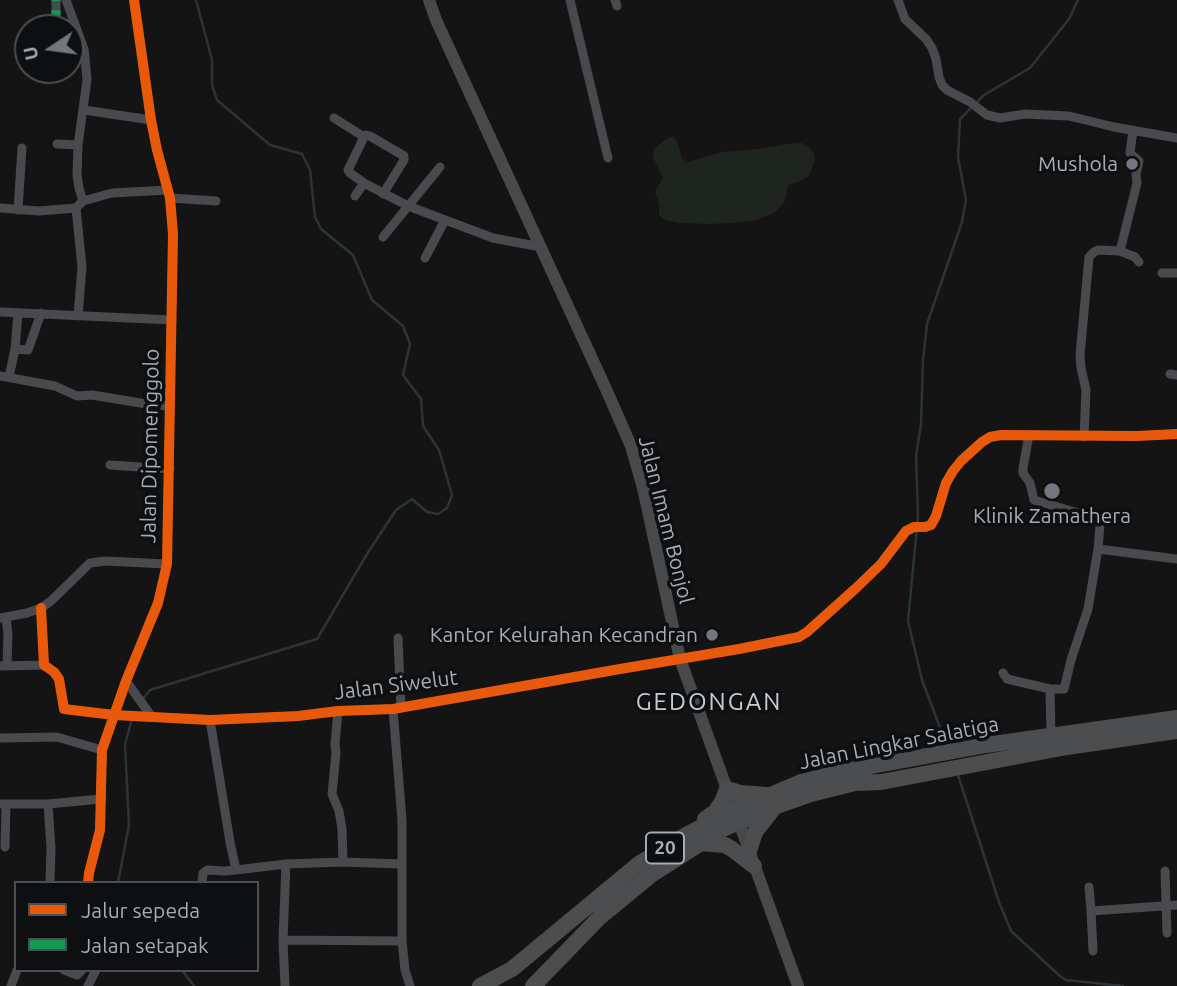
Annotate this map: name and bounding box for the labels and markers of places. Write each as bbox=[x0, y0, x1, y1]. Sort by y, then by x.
place label: Mushola bbox=[1038, 151, 1118, 177]
marker: Mushola bbox=[1124, 156, 1140, 172]
marker: Klinik Zamathera bbox=[1042, 481, 1062, 501]
place label: Klinik Zamathera bbox=[973, 503, 1131, 529]
place label: Kantor Kelurahan Kecandran bbox=[430, 622, 698, 648]
marker: Kantor Kelurahan Kecandran bbox=[704, 627, 720, 643]

